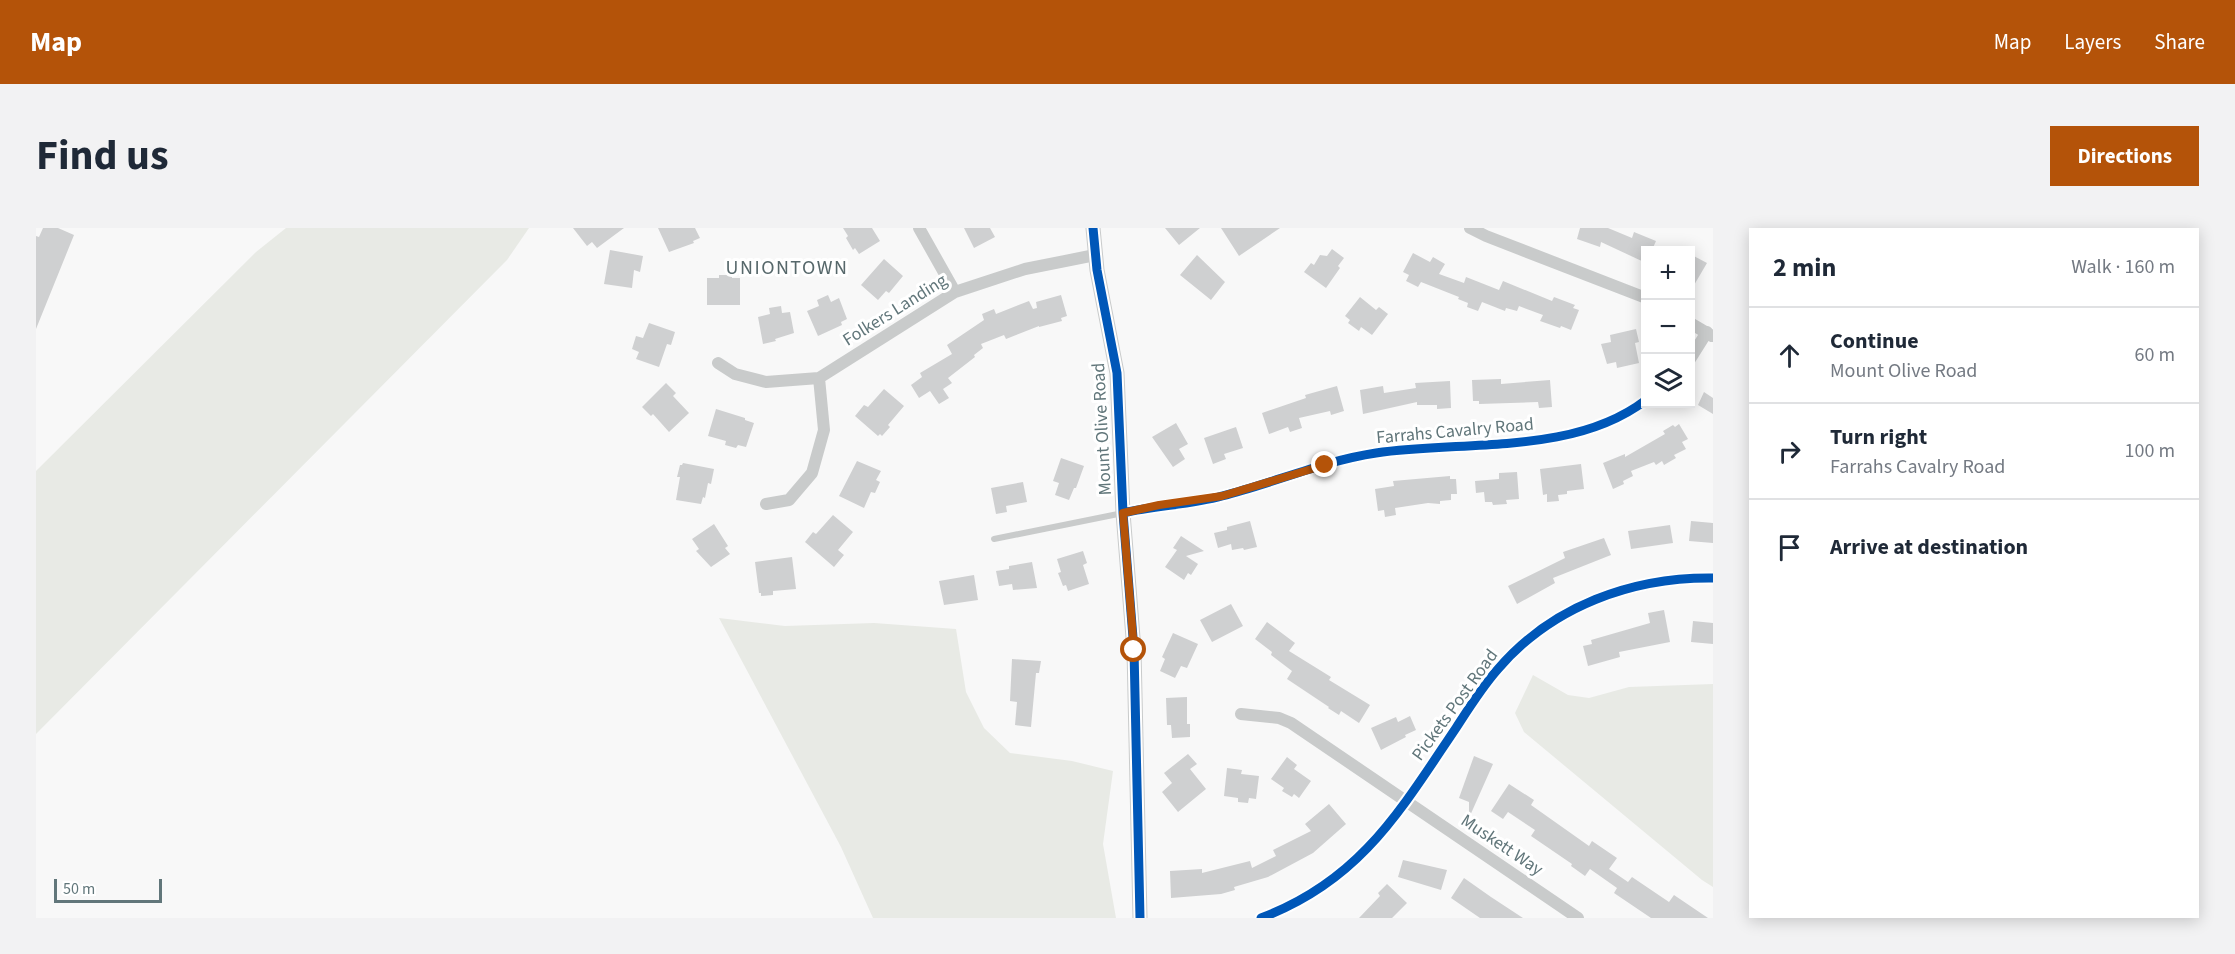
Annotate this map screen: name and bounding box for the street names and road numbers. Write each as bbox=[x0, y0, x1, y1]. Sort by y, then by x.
street label: Folkers Landing bbox=[838, 268, 952, 352]
street label: Mount Olive Road bbox=[1086, 362, 1118, 496]
street label: Farrahs Cavalry Road bbox=[1375, 412, 1535, 450]
street label: Pickets Post Road bbox=[1406, 644, 1504, 766]
street label: Muskett Way bbox=[1456, 808, 1549, 882]

